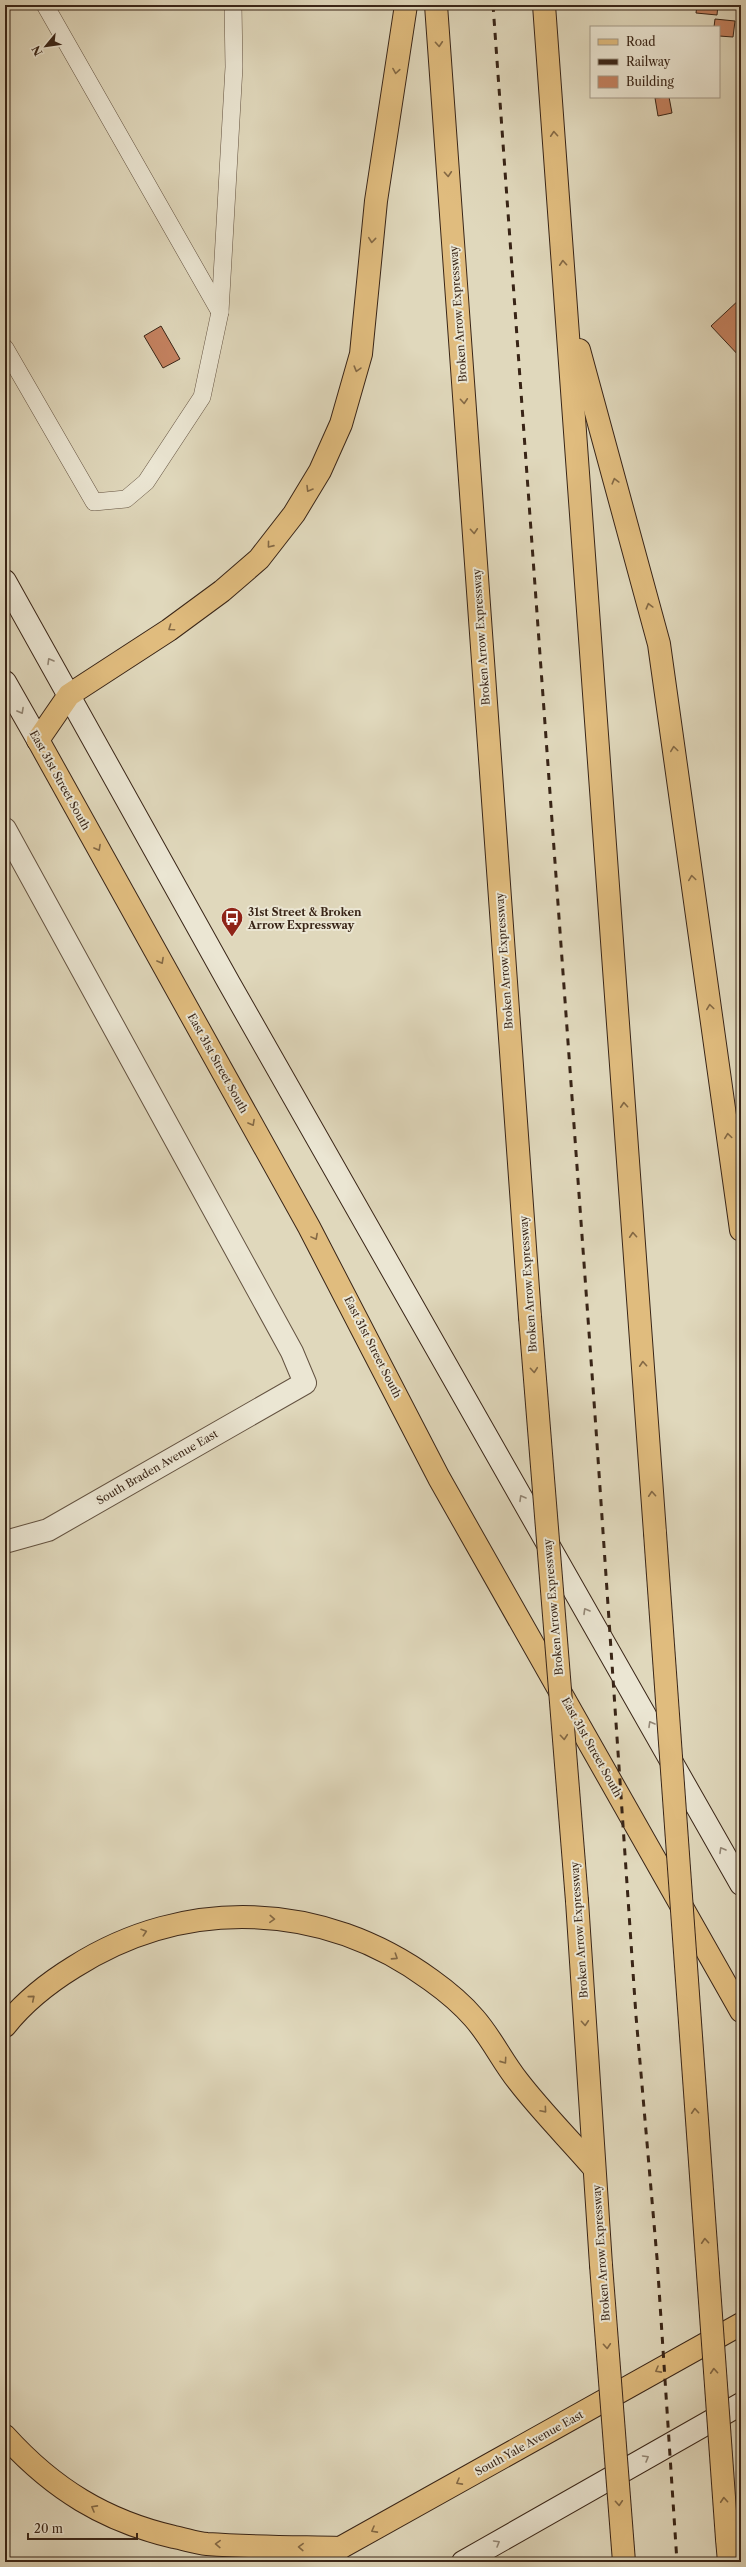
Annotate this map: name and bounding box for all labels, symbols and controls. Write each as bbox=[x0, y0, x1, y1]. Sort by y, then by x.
north arrow bbox=[26, 26, 66, 66]
legend bbox=[590, 26, 720, 98]
text: Road bbox=[626, 34, 656, 49]
one-way arrow bbox=[434, 41, 443, 47]
text: N bbox=[29, 43, 46, 58]
text: Railway bbox=[626, 54, 671, 69]
one-way arrow bbox=[392, 68, 401, 74]
text: Building bbox=[626, 74, 674, 89]
one-way arrow bbox=[549, 131, 558, 137]
one-way arrow bbox=[444, 171, 453, 177]
one-way arrow bbox=[368, 237, 377, 243]
street label: Broken Arrow Expressway bbox=[446, 244, 470, 383]
one-way arrow bbox=[559, 260, 568, 266]
one-way arrow bbox=[353, 365, 362, 372]
one-way arrow bbox=[460, 398, 469, 404]
one-way arrow bbox=[611, 478, 619, 484]
one-way arrow bbox=[307, 485, 314, 492]
one-way arrow bbox=[469, 528, 478, 534]
one-way arrow bbox=[268, 540, 275, 547]
street label: Broken Arrow Expressway bbox=[469, 567, 493, 706]
one-way arrow bbox=[645, 603, 654, 610]
one-way arrow bbox=[168, 623, 175, 631]
one-way arrow bbox=[47, 658, 54, 665]
one-way arrow bbox=[17, 707, 24, 714]
street label: East 31st Street South bbox=[27, 728, 93, 833]
one-way arrow bbox=[670, 746, 679, 752]
one-way arrow bbox=[93, 843, 100, 851]
one-way arrow bbox=[688, 875, 697, 881]
street label: Broken Arrow Expressway bbox=[492, 891, 516, 1030]
bus stop icon: 31st Street & Broken Arrow Expressway bbox=[219, 905, 245, 938]
place label: 31st Street & Broken Arrow Expressway bbox=[247, 905, 362, 932]
one-way arrow bbox=[156, 957, 164, 964]
one-way arrow bbox=[706, 1004, 715, 1010]
street label: East 31st Street South bbox=[185, 1011, 251, 1116]
one-way arrow bbox=[619, 1102, 628, 1108]
one-way arrow bbox=[247, 1119, 254, 1126]
one-way arrow bbox=[724, 1133, 733, 1139]
street label: Broken Arrow Expressway bbox=[516, 1214, 540, 1353]
one-way arrow bbox=[629, 1232, 638, 1238]
one-way arrow bbox=[310, 1233, 318, 1240]
street label: East 31st Street South bbox=[341, 1294, 405, 1400]
one-way arrow bbox=[638, 1361, 647, 1367]
one-way arrow bbox=[529, 1367, 538, 1373]
street label: South Braden Avenue East bbox=[94, 1426, 220, 1508]
one-way arrow bbox=[648, 1491, 657, 1497]
one-way arrow bbox=[519, 1495, 527, 1502]
street label: Broken Arrow Expressway bbox=[540, 1537, 566, 1676]
one-way arrow bbox=[584, 1608, 591, 1616]
street label: East 31st Street South bbox=[559, 1695, 625, 1800]
one-way arrow bbox=[648, 1721, 655, 1729]
one-way arrow bbox=[559, 1734, 568, 1740]
one-way arrow bbox=[719, 1847, 726, 1854]
street label: Broken Arrow Expressway bbox=[567, 1860, 591, 1999]
one-way arrow bbox=[269, 1914, 275, 1923]
one-way arrow bbox=[140, 1929, 147, 1937]
one-way arrow bbox=[391, 1952, 398, 1959]
one-way arrow bbox=[28, 1996, 35, 2003]
one-way arrow bbox=[581, 2020, 589, 2026]
one-way arrow bbox=[499, 2057, 507, 2064]
one-way arrow bbox=[539, 2106, 546, 2113]
one-way arrow bbox=[691, 2108, 700, 2114]
street label: Broken Arrow Expressway bbox=[589, 2183, 613, 2322]
one-way arrow bbox=[700, 2238, 709, 2244]
one-way arrow bbox=[603, 2343, 612, 2349]
one-way arrow bbox=[655, 2365, 662, 2373]
one-way arrow bbox=[710, 2368, 719, 2374]
street label: South Yale Avenue East bbox=[472, 2407, 586, 2479]
one-way arrow bbox=[642, 2455, 650, 2462]
one-way arrow bbox=[456, 2477, 463, 2484]
one-way arrow bbox=[719, 2497, 728, 2503]
one-way arrow bbox=[615, 2500, 624, 2506]
one-way arrow bbox=[91, 2505, 98, 2512]
scale bar bbox=[28, 2515, 137, 2541]
text: 20 m bbox=[34, 2521, 63, 2536]
one-way arrow bbox=[371, 2525, 378, 2532]
one-way arrow bbox=[215, 2540, 221, 2548]
one-way arrow bbox=[493, 2540, 500, 2547]
one-way arrow bbox=[298, 2543, 304, 2551]

